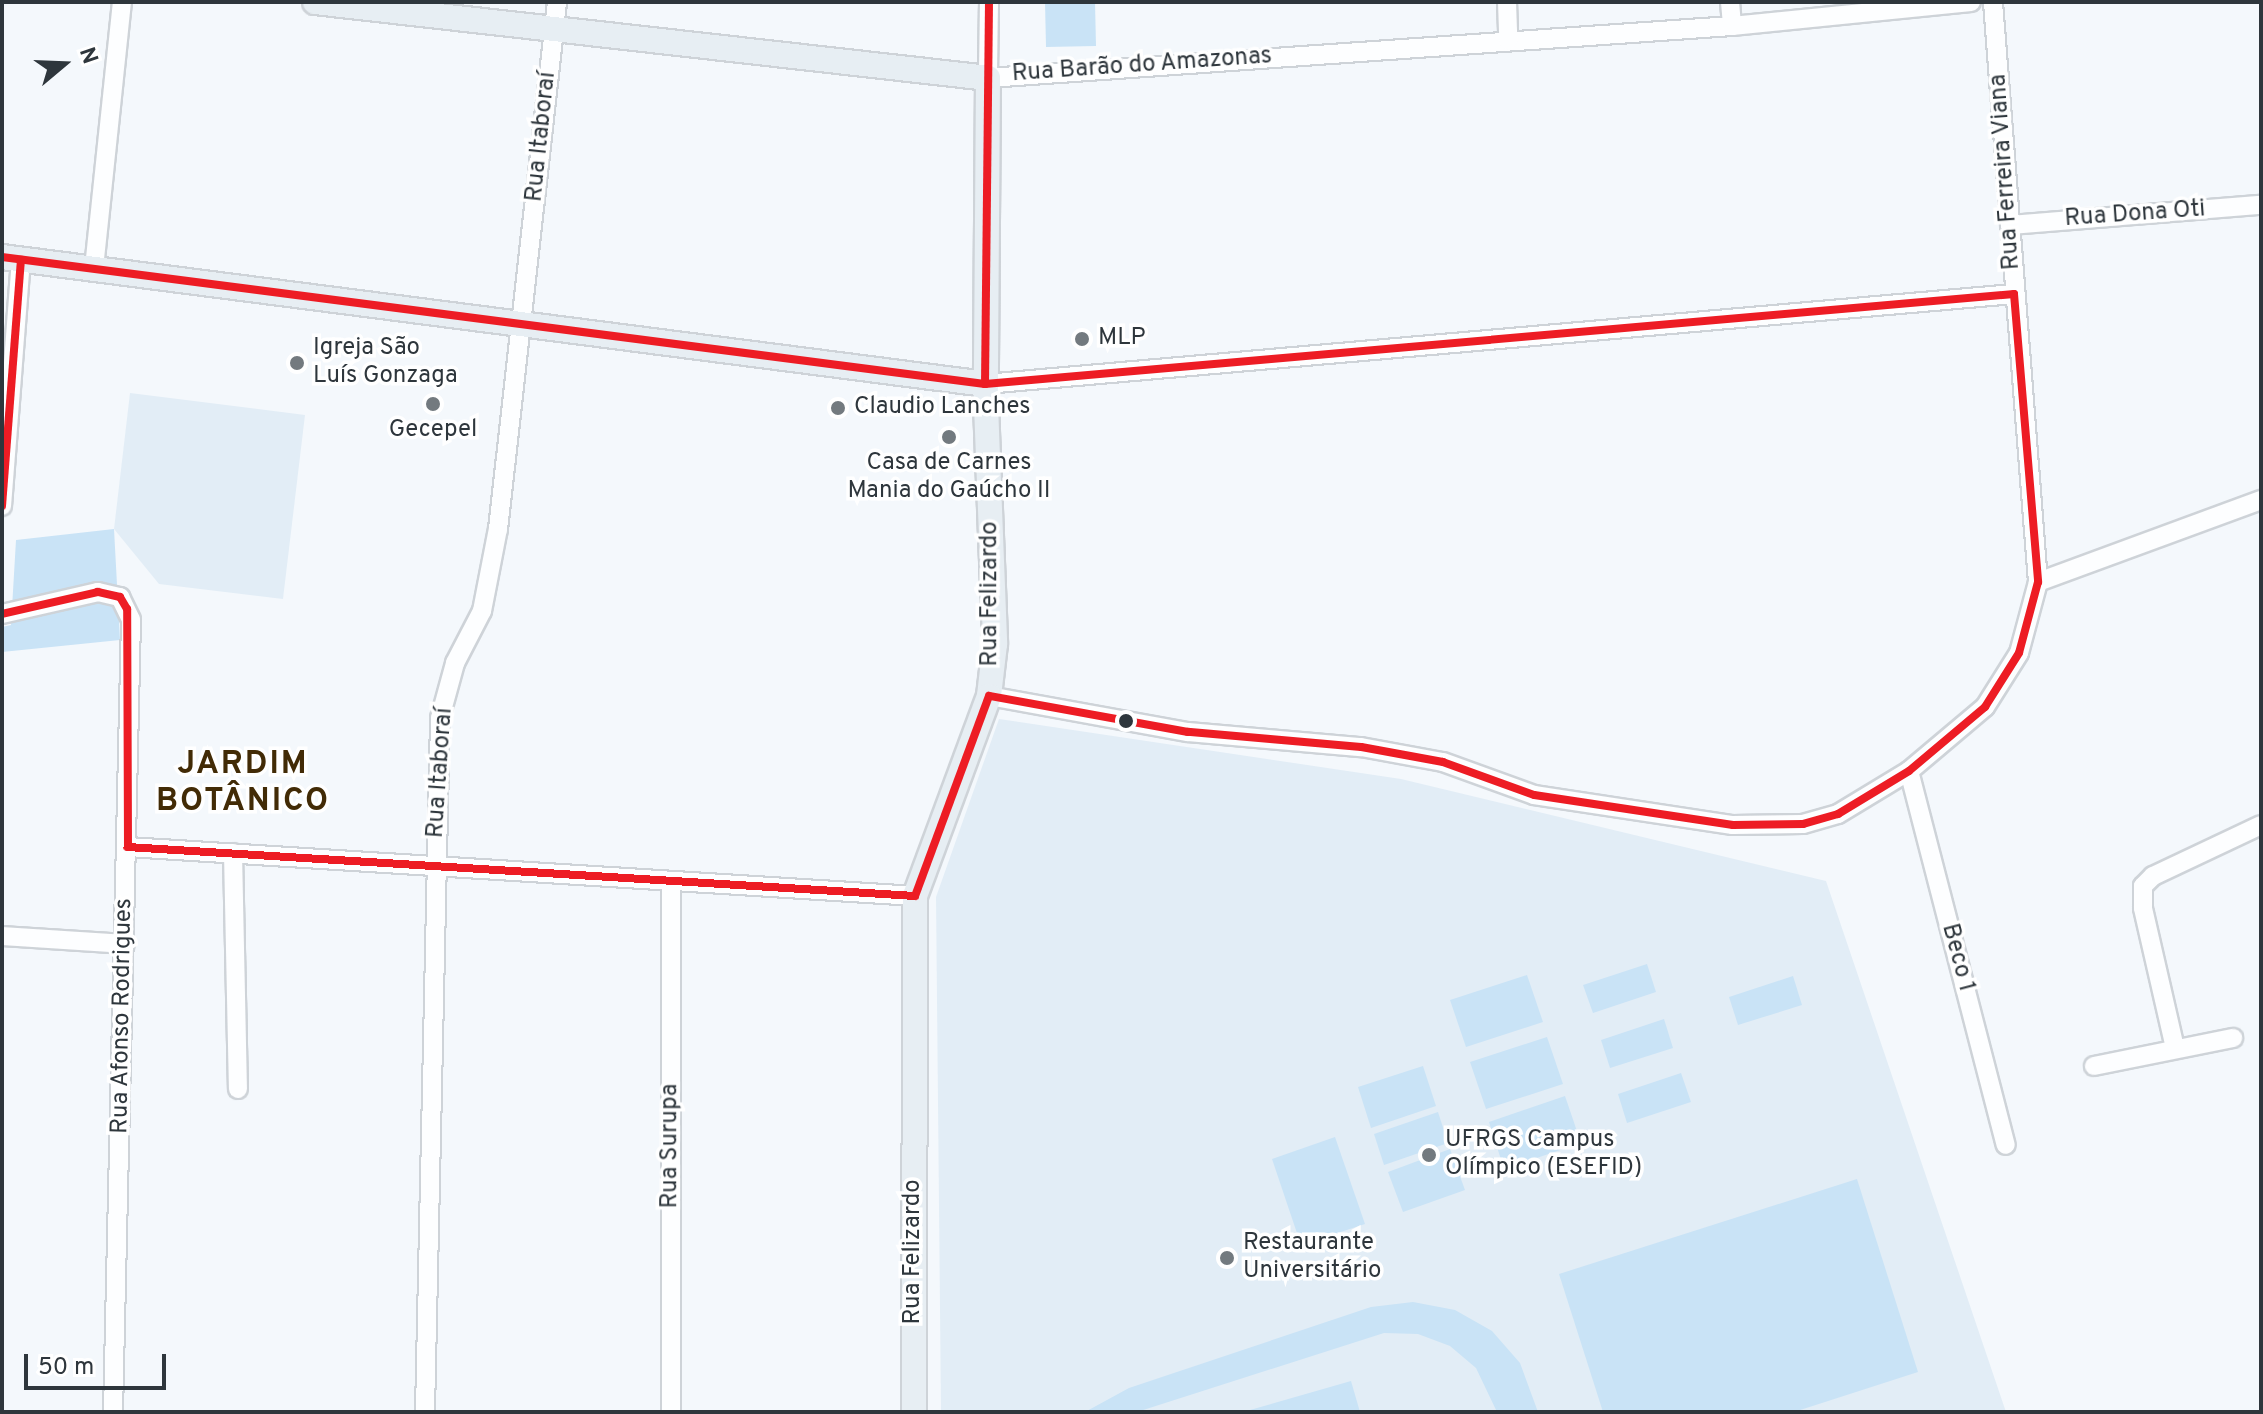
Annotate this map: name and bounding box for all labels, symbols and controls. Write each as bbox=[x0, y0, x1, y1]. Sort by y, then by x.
north arrow bbox=[24, 24, 104, 104]
street label: Rua Barão do Amazonas bbox=[1011, 43, 1273, 89]
text: N bbox=[72, 44, 102, 68]
street label: Rua Itaboraí bbox=[521, 71, 563, 203]
street label: Rua Ferreira Viana bbox=[1985, 73, 2027, 271]
street label: Rua Dona Oti bbox=[2064, 196, 2206, 234]
place label: MLP bbox=[1098, 325, 1146, 353]
marker: MLP bbox=[1073, 330, 1091, 348]
place label: Igreja São Luís Gonzaga bbox=[313, 335, 458, 391]
marker: Igreja São Luís Gonzaga bbox=[288, 354, 306, 372]
place label: Claudio Lanches bbox=[854, 394, 1030, 422]
marker: Gecepel bbox=[424, 395, 442, 413]
marker: Claudio Lanches bbox=[829, 399, 847, 417]
place label: Gecepel bbox=[389, 417, 477, 445]
marker: Casa de Carnes Mania do Gaúcho II bbox=[940, 428, 958, 446]
place label: Casa de Carnes Mania do Gaúcho II bbox=[848, 450, 1050, 506]
street label: Rua Felizardo bbox=[977, 521, 1005, 667]
street label: Rua Itaboraí bbox=[422, 707, 460, 839]
unlabelled marker bbox=[1118, 713, 1134, 729]
district label: JARDIM BOTÂNICO bbox=[156, 747, 330, 822]
street label: Rua Afonso Rodrigues bbox=[107, 897, 139, 1135]
street label: Beco 1 bbox=[1934, 921, 1980, 995]
street label: Rua Surupa bbox=[657, 1084, 685, 1208]
place label: UFRGS Campus Olímpico (ESEFID) bbox=[1445, 1127, 1642, 1183]
marker: UFRGS Campus Olímpico (ESEFID) bbox=[1420, 1146, 1438, 1164]
street label: Rua Felizardo bbox=[900, 1179, 928, 1325]
place label: Restaurante Universitário bbox=[1243, 1230, 1381, 1286]
marker: Restaurante Universitário bbox=[1218, 1249, 1236, 1267]
scale bar bbox=[28, 1338, 170, 1388]
text: 50 m bbox=[38, 1353, 94, 1383]

